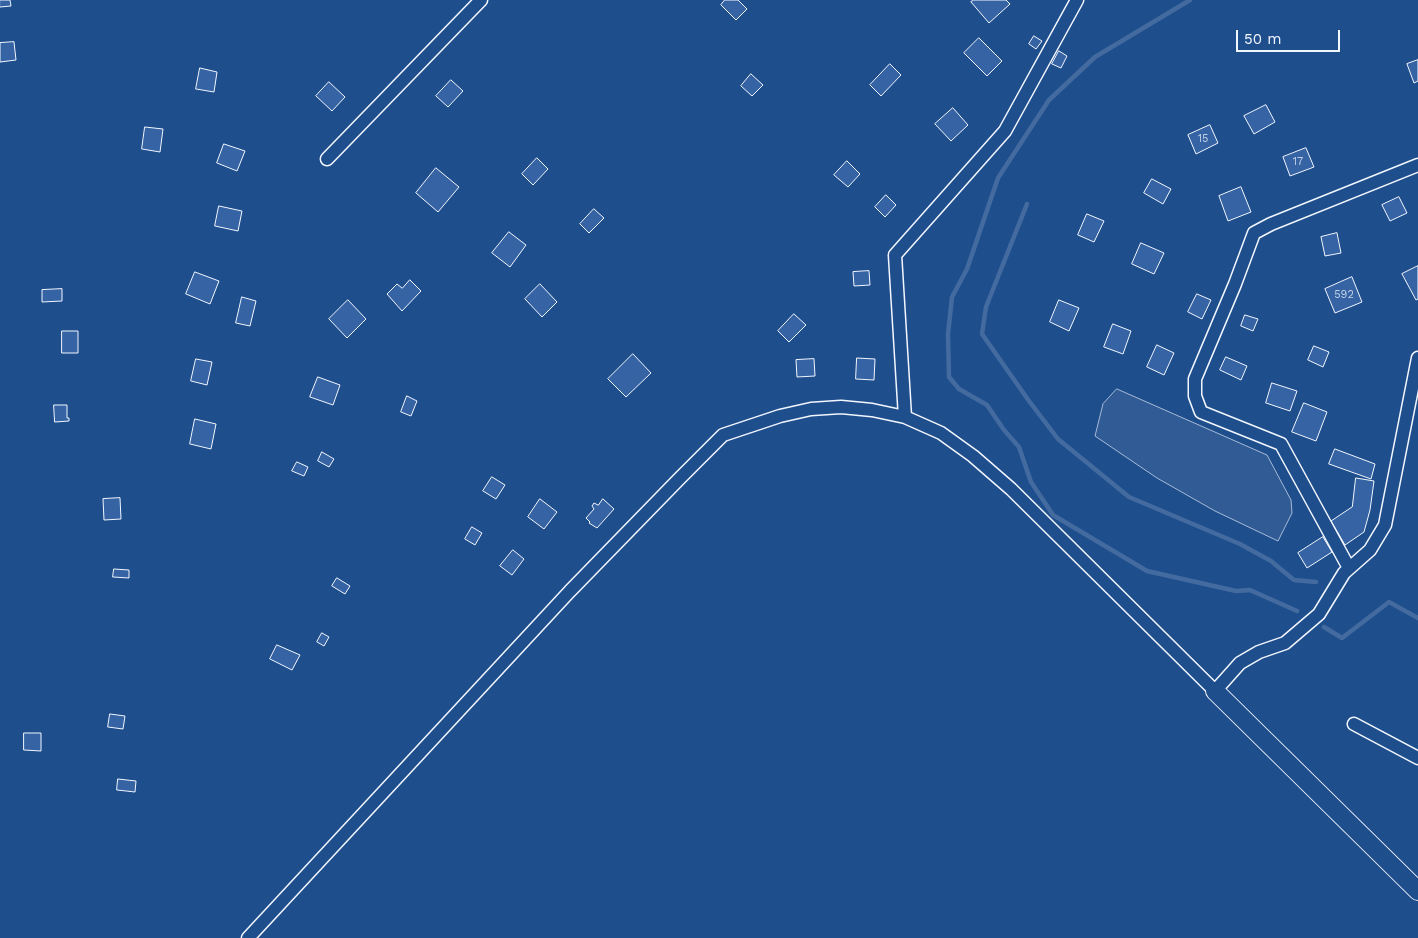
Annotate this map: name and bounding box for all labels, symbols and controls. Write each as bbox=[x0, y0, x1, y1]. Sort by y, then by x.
scale bar bbox=[1238, 20, 1342, 52]
text: 50 m bbox=[1244, 30, 1281, 48]
house number: 15 bbox=[1198, 132, 1208, 146]
house number: 17 bbox=[1293, 155, 1303, 169]
house number: 592 bbox=[1334, 288, 1354, 302]

